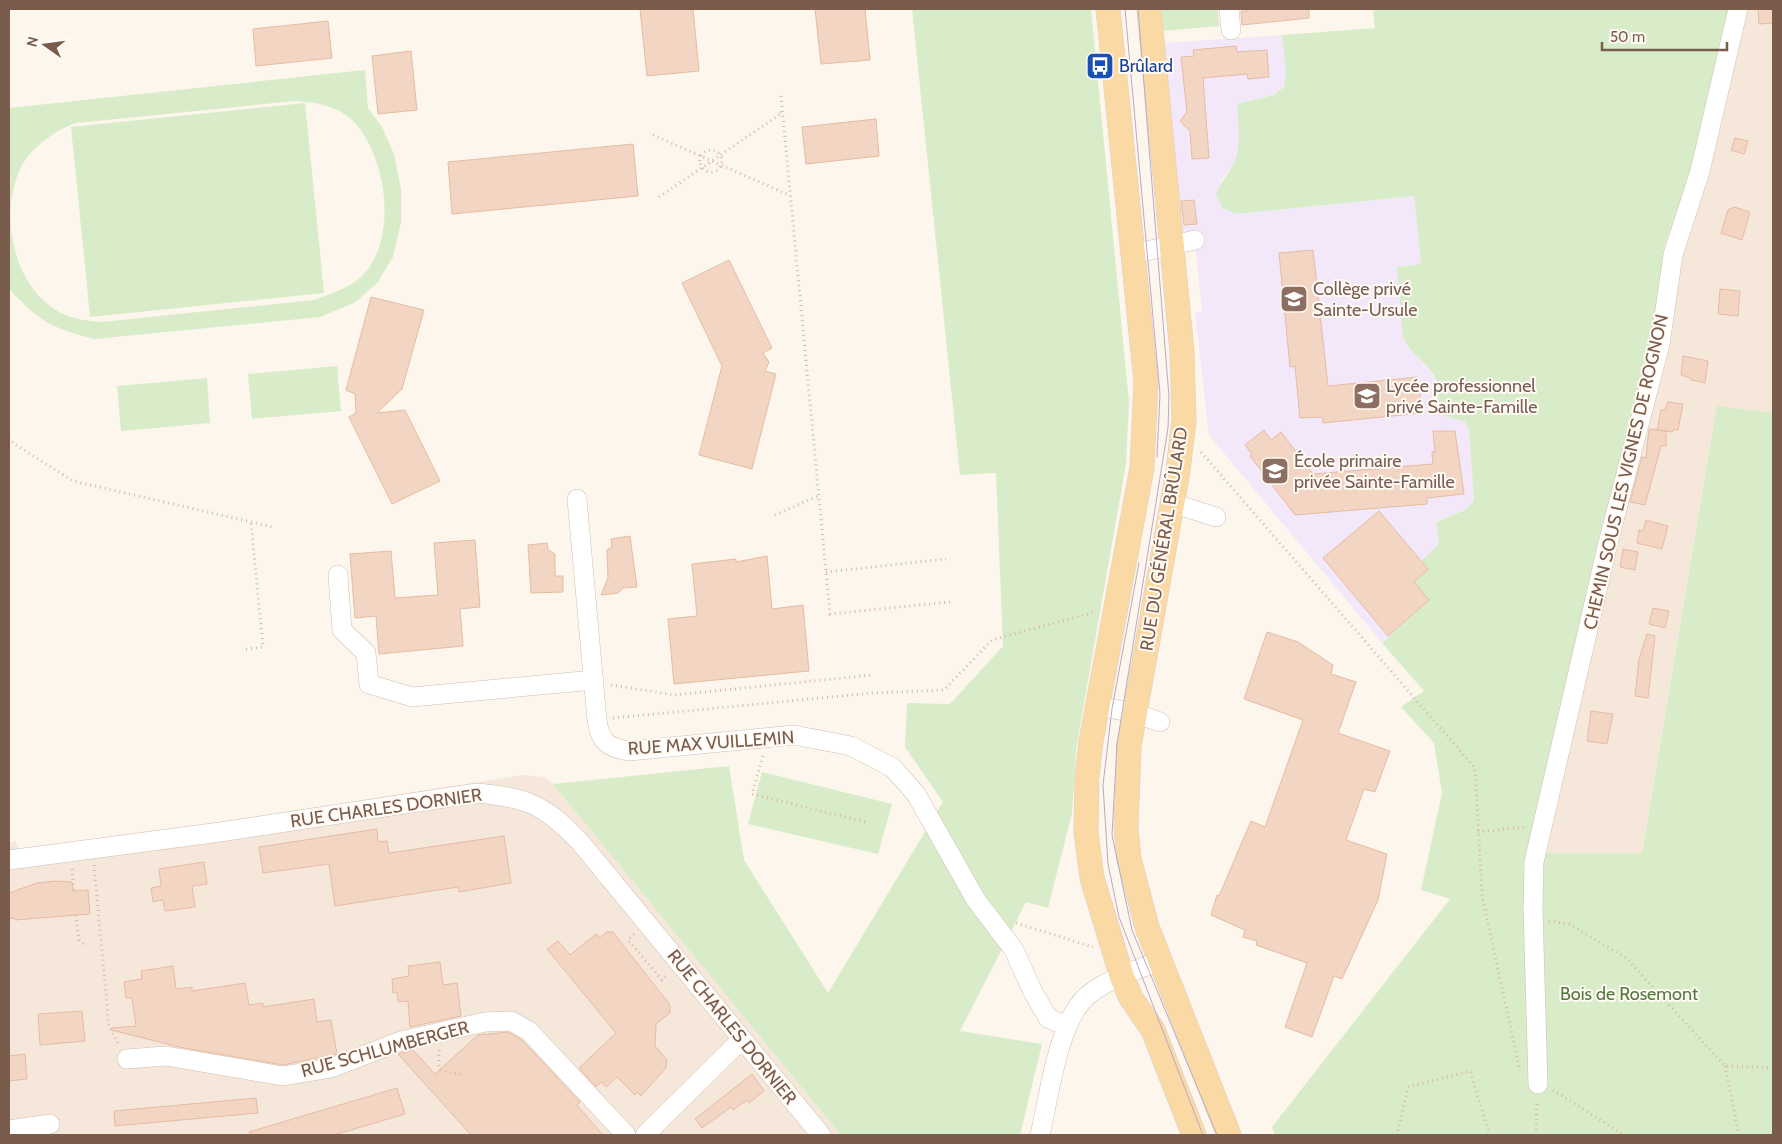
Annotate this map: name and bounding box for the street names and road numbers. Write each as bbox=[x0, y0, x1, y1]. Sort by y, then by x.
street label: CHEMIN SOUS LES VIGNES DE ROGNON bbox=[1579, 312, 1673, 632]
street label: RUE DU GÉNÉRAL BRÛLARD bbox=[1135, 425, 1193, 653]
street label: RUE MAX VUILLEMIN bbox=[627, 726, 795, 760]
street label: RUE CHARLES DORNIER bbox=[289, 784, 483, 832]
street label: RUE CHARLES DORNIER bbox=[663, 945, 801, 1109]
street label: RUE SCHLUMBERGER bbox=[299, 1016, 471, 1082]

